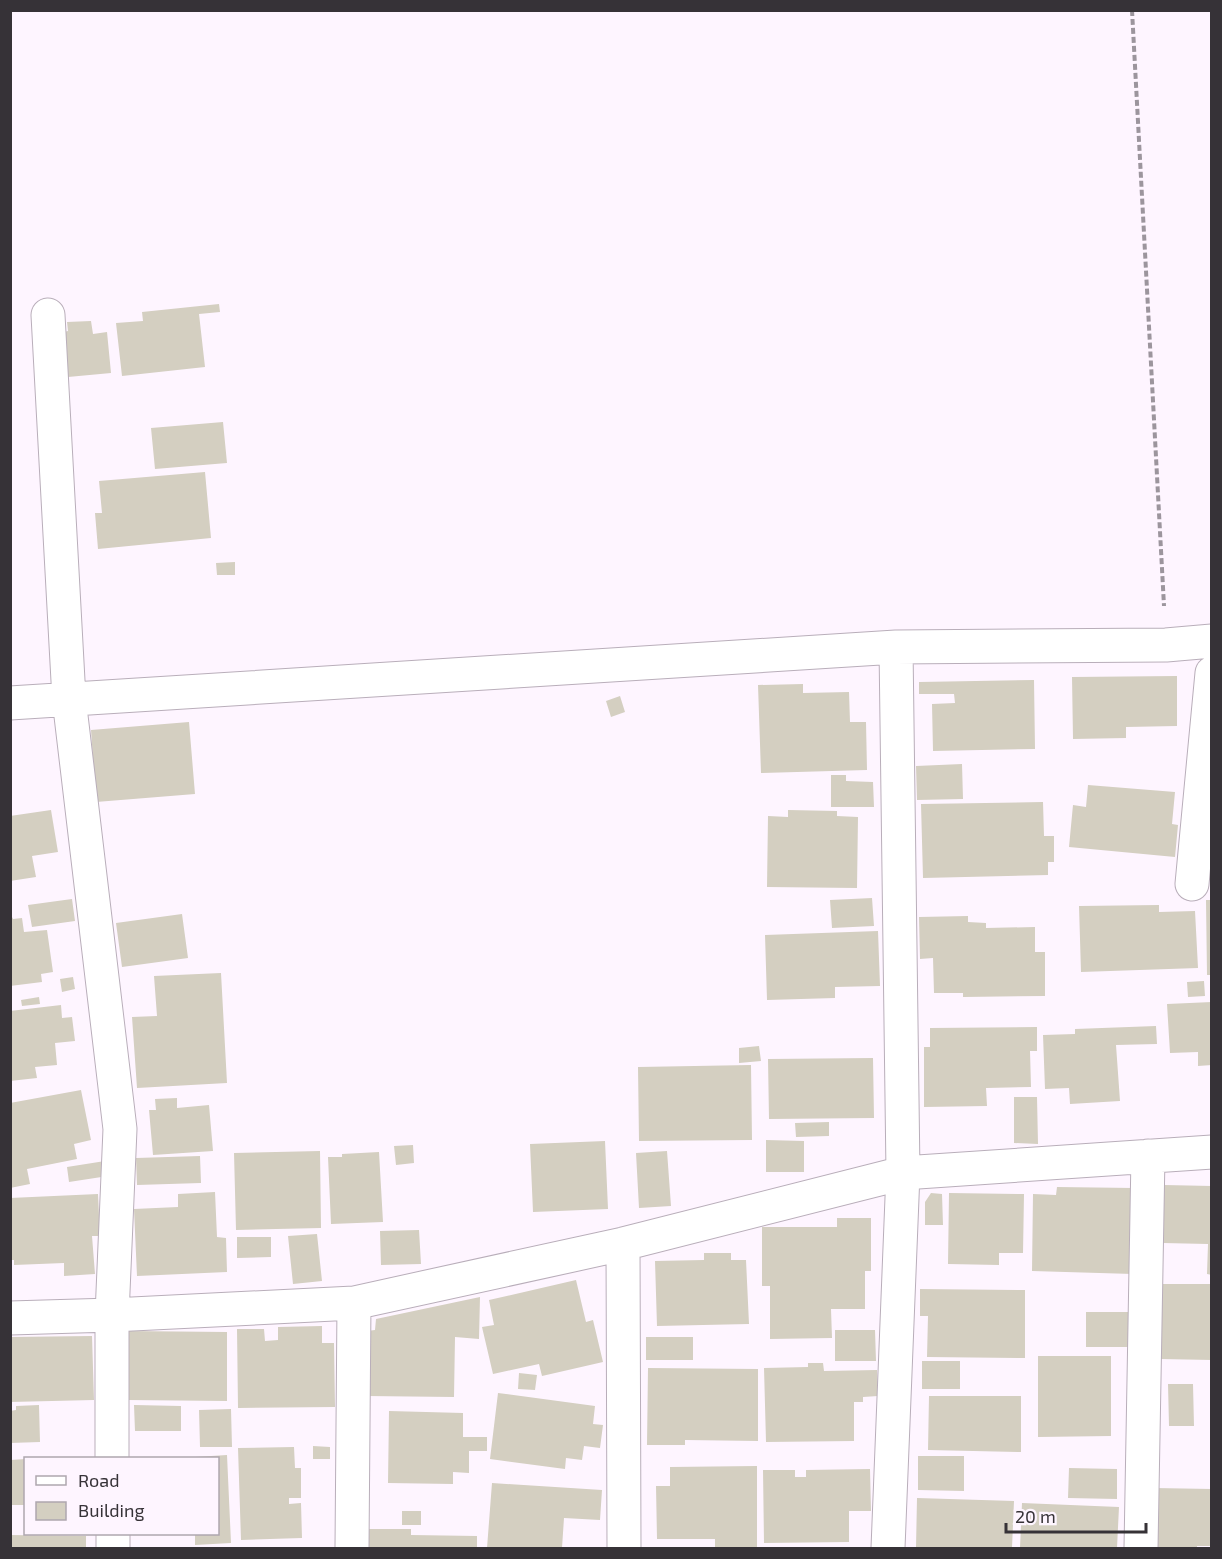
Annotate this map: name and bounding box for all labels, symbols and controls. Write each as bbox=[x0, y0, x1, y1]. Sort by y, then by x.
legend bbox=[24, 1457, 219, 1535]
text: Road bbox=[78, 1469, 119, 1491]
scale bar bbox=[1006, 1496, 1146, 1534]
text: Building bbox=[78, 1499, 145, 1521]
text: 20 m bbox=[1015, 1505, 1056, 1527]

